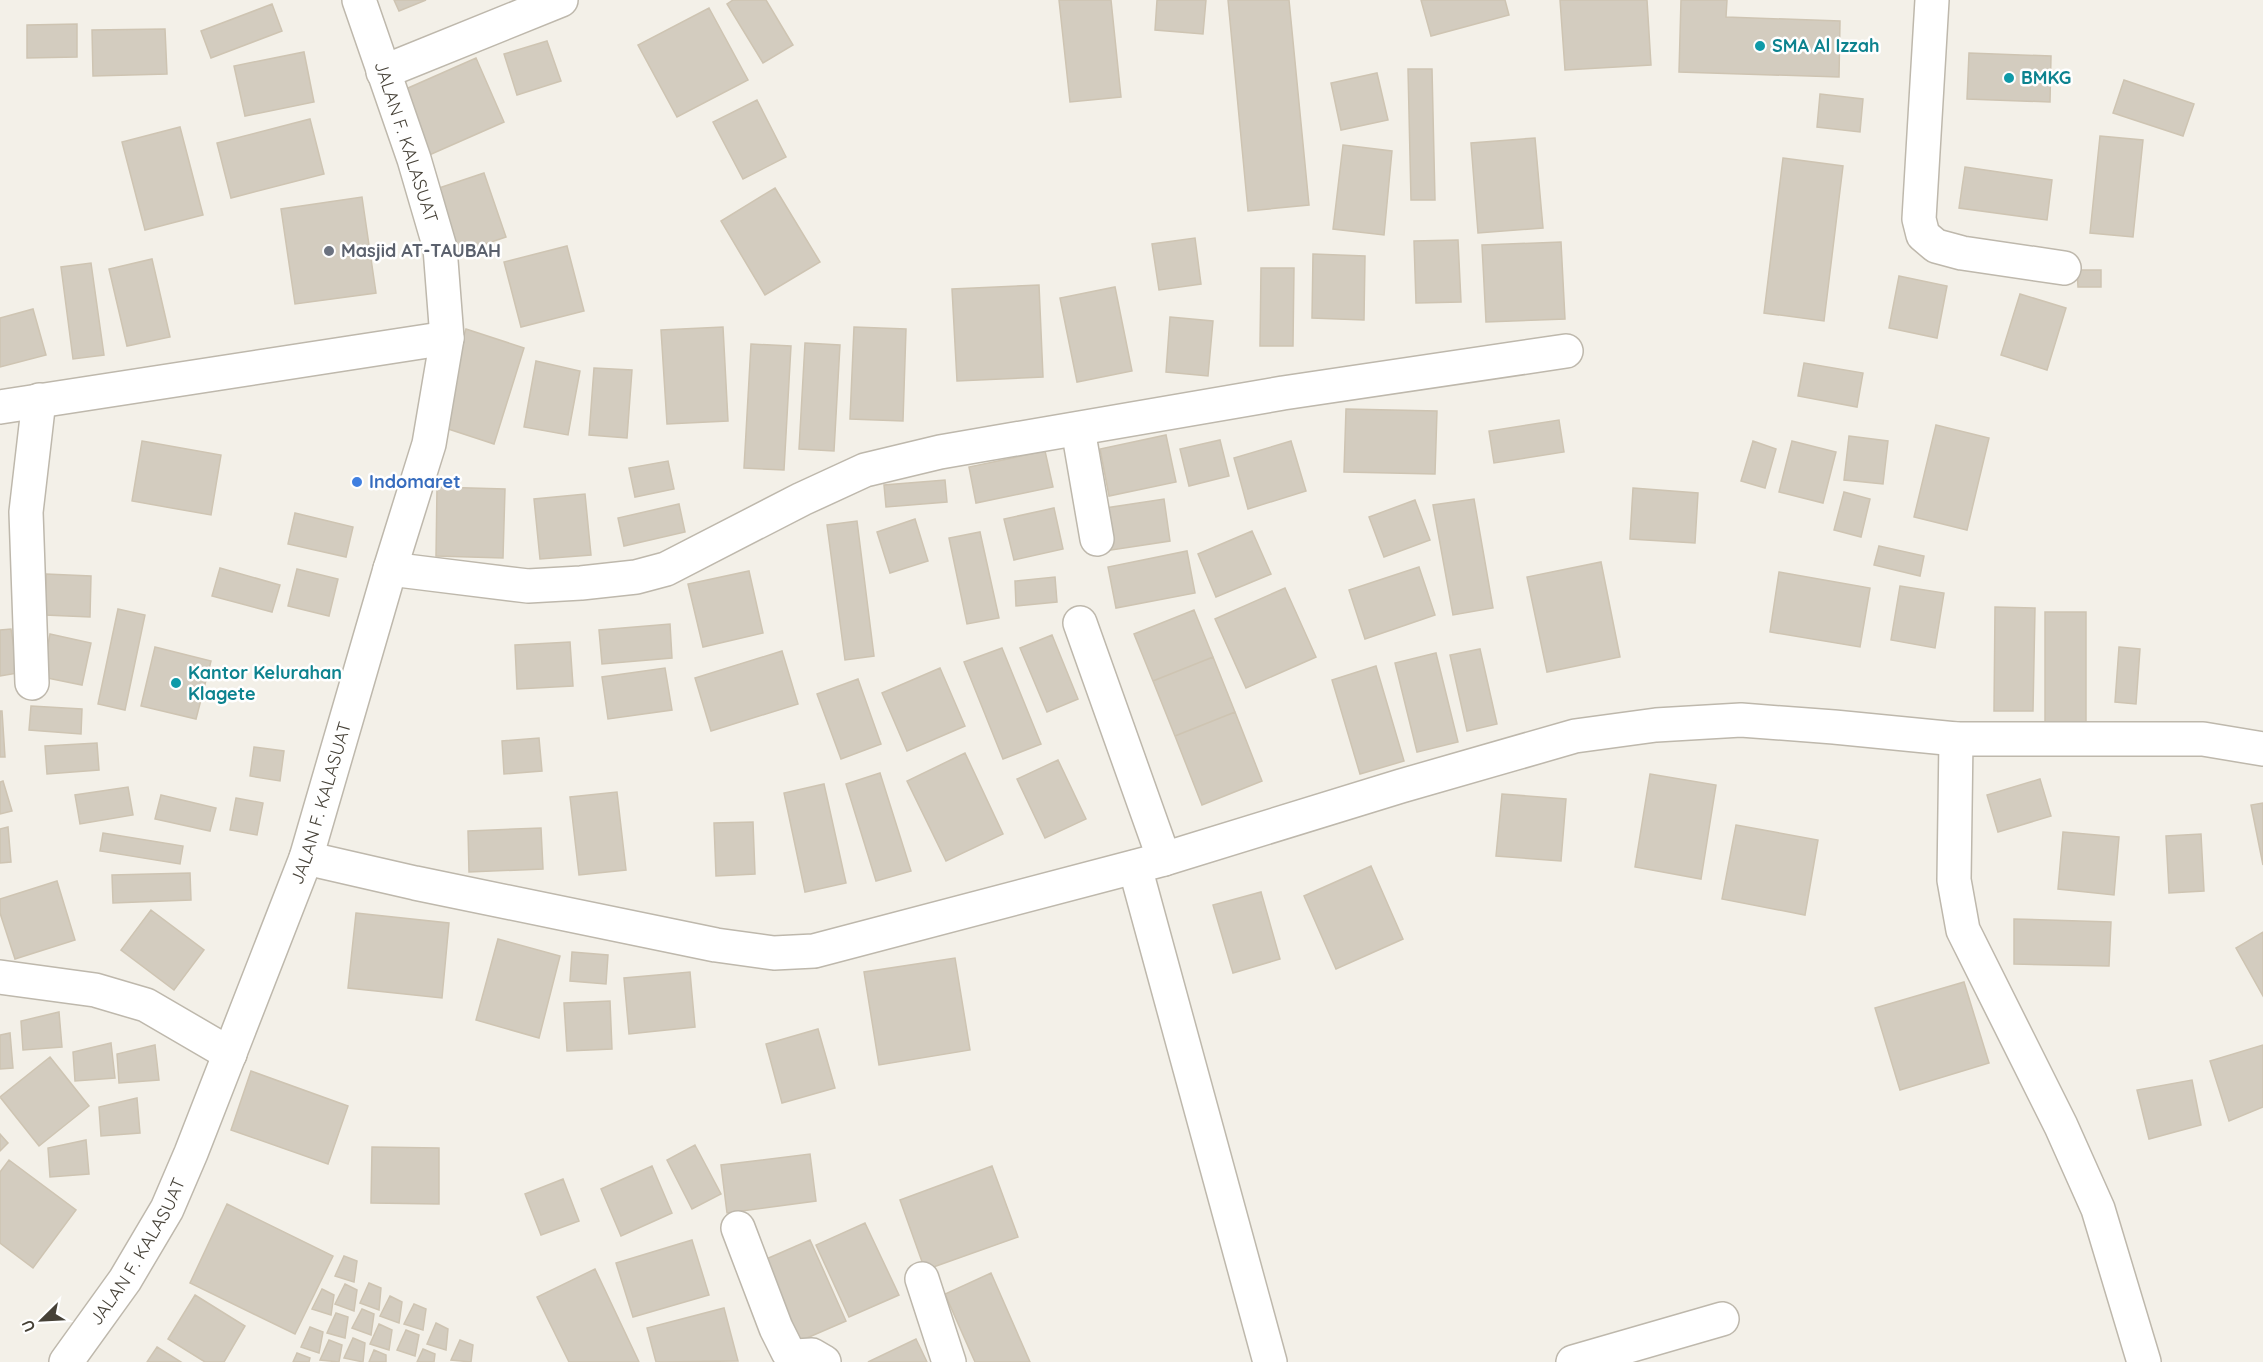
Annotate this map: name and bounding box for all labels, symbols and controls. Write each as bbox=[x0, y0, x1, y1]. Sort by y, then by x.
place label: SMA Al Izzah bbox=[1772, 34, 1880, 57]
marker: SMA Al Izzah bbox=[1753, 39, 1767, 53]
street label: JALAN F. KALASUAT bbox=[369, 58, 444, 226]
place label: BMKG bbox=[2021, 66, 2071, 89]
marker: BMKG bbox=[2002, 71, 2016, 85]
place label: Masjid AT-TAUBAH bbox=[341, 239, 501, 262]
marker: Masjid AT-TAUBAH bbox=[322, 244, 336, 258]
place label: Indomaret bbox=[369, 470, 461, 493]
marker: Indomaret bbox=[350, 475, 364, 489]
place label: Kantor Kelurahan Klagete bbox=[188, 661, 342, 705]
marker: Kantor Kelurahan Klagete bbox=[169, 676, 183, 690]
street label: JALAN F. KALASUAT bbox=[285, 719, 356, 888]
street label: JALAN F. KALASUAT bbox=[84, 1174, 190, 1330]
north arrow bbox=[12, 1290, 72, 1350]
text: U bbox=[17, 1317, 40, 1335]

